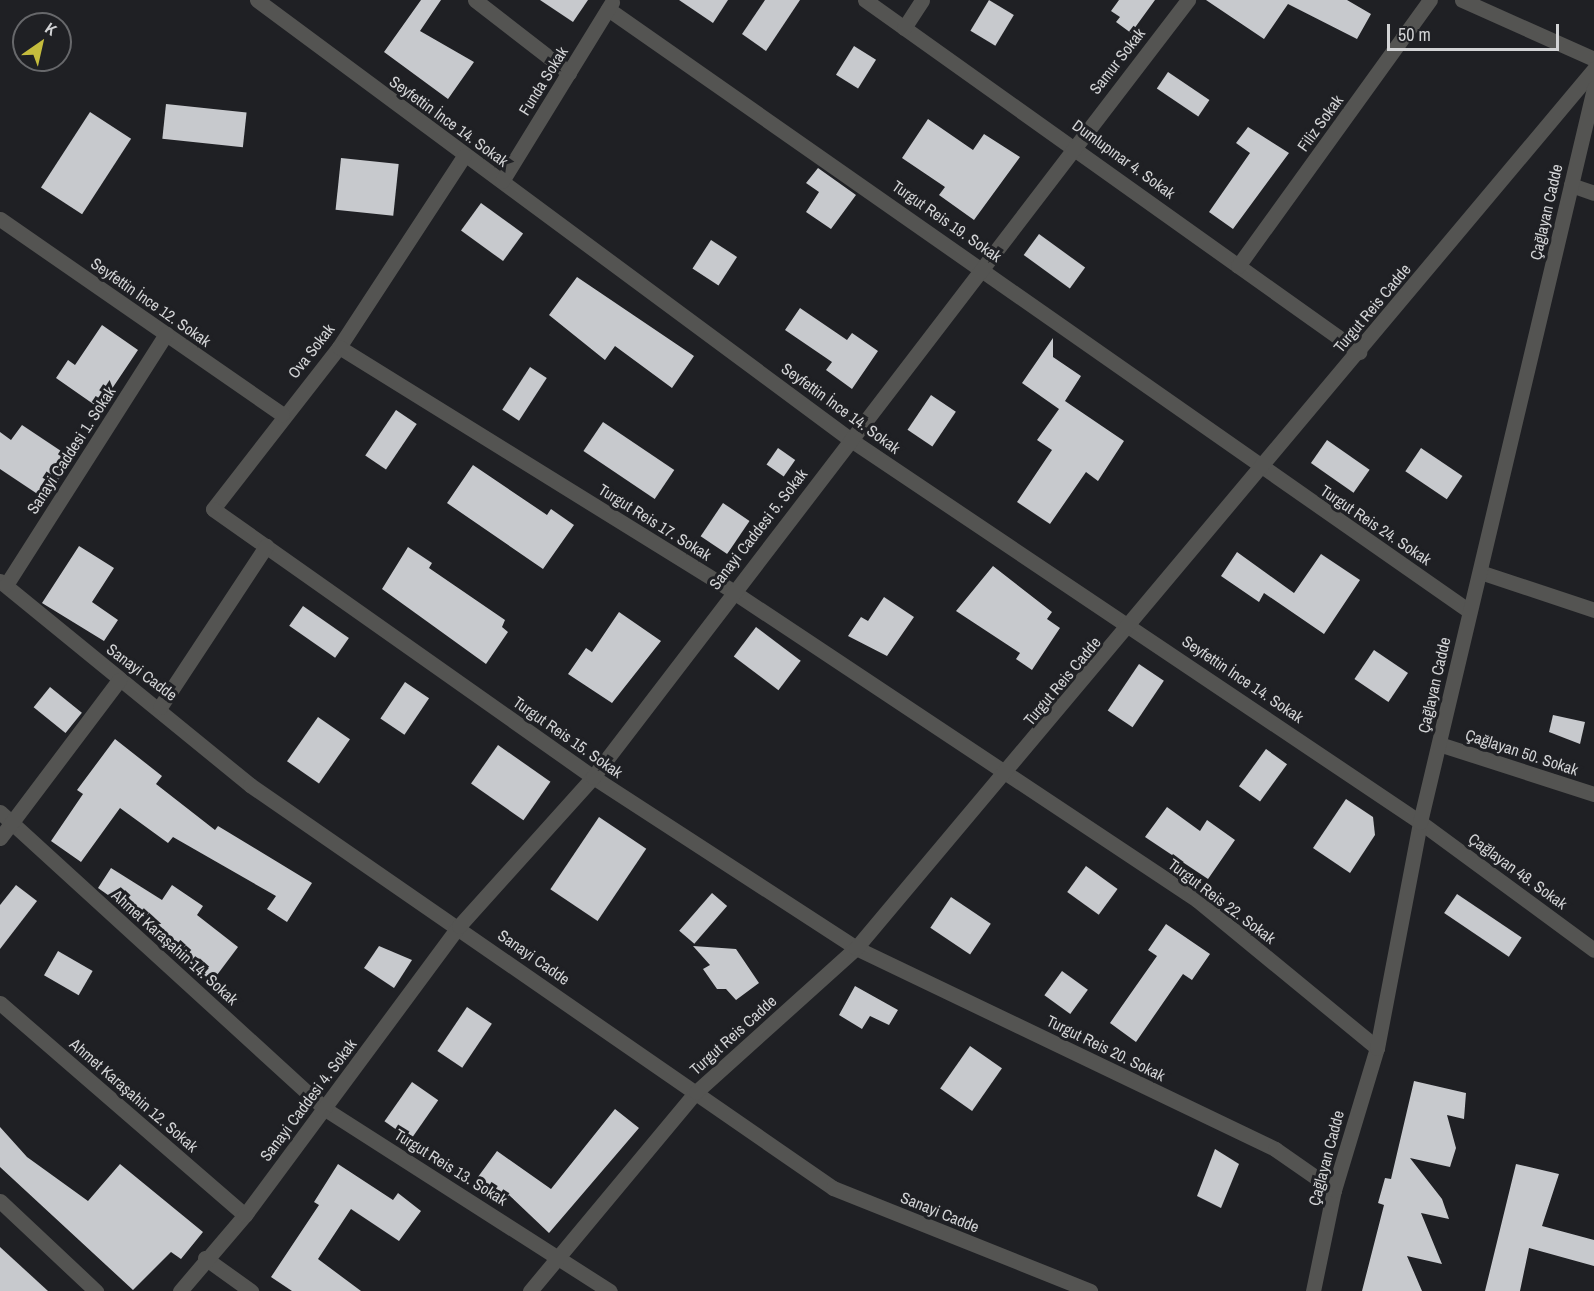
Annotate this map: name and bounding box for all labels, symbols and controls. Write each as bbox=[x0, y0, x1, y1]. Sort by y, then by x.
north arrow bbox=[12, 12, 72, 72]
scale bar bbox=[1390, 12, 1562, 50]
text: K bbox=[41, 17, 61, 41]
text: 50 m bbox=[1398, 22, 1431, 47]
street label: Samur Sokak bbox=[1085, 24, 1149, 98]
street label: Funda Sokak bbox=[514, 43, 572, 119]
street label: Seyfettin İnce 14. Sokak bbox=[386, 71, 512, 171]
street label: Filiz Sokak bbox=[1293, 91, 1347, 155]
street label: Dumlupınar 4. Sokak bbox=[1069, 115, 1179, 203]
street label: Çağlayan Cadde bbox=[1526, 162, 1566, 262]
street label: Turgut Reis 19. Sokak bbox=[888, 176, 1006, 266]
street label: Seyfettin İnce 12. Sokak bbox=[87, 253, 215, 351]
street label: Turgut Reis Cadde bbox=[1329, 260, 1415, 356]
street label: Ova Sokak bbox=[284, 320, 338, 382]
street label: Seyfettin İnce 14. Sokak bbox=[778, 358, 904, 458]
street label: Sanayi Caddesi 1. Sokak bbox=[23, 383, 119, 517]
street label: Sanayi Caddesi 5. Sokak bbox=[705, 465, 811, 593]
street label: Turgut Reis 17. Sokak bbox=[595, 480, 715, 564]
street label: Turgut Reis 24. Sokak bbox=[1317, 481, 1435, 569]
street label: Seyfettin İnce 14. Sokak bbox=[1179, 631, 1307, 727]
street label: Turgut Reis Cadde bbox=[1019, 633, 1105, 729]
street label: Çağlayan Cadde bbox=[1414, 635, 1454, 735]
street label: Sanayi Cadde bbox=[103, 639, 181, 705]
street label: Turgut Reis 15. Sokak bbox=[509, 692, 627, 782]
street label: Çağlayan 50. Sokak bbox=[1463, 725, 1581, 779]
street label: Çağlayan 48. Sokak bbox=[1465, 829, 1571, 913]
street label: Turgut Reis 22. Sokak bbox=[1165, 854, 1279, 948]
street label: Ahmet Karaşahin 14. Sokak bbox=[108, 885, 242, 1009]
street label: Sanayi Cadde bbox=[494, 925, 574, 989]
street label: Turgut Reis Cadde bbox=[686, 991, 780, 1079]
street label: Turgut Reis 20. Sokak bbox=[1044, 1011, 1168, 1085]
street label: Ahmet Karaşahin 12. Sokak bbox=[66, 1034, 202, 1156]
street label: Sanayi Caddesi 4. Sokak bbox=[256, 1035, 360, 1165]
street label: Çağlayan Cadde bbox=[1304, 1108, 1348, 1208]
street label: Turgut Reis 13. Sokak bbox=[391, 1125, 511, 1209]
street label: Sanayi Cadde bbox=[898, 1188, 982, 1236]

